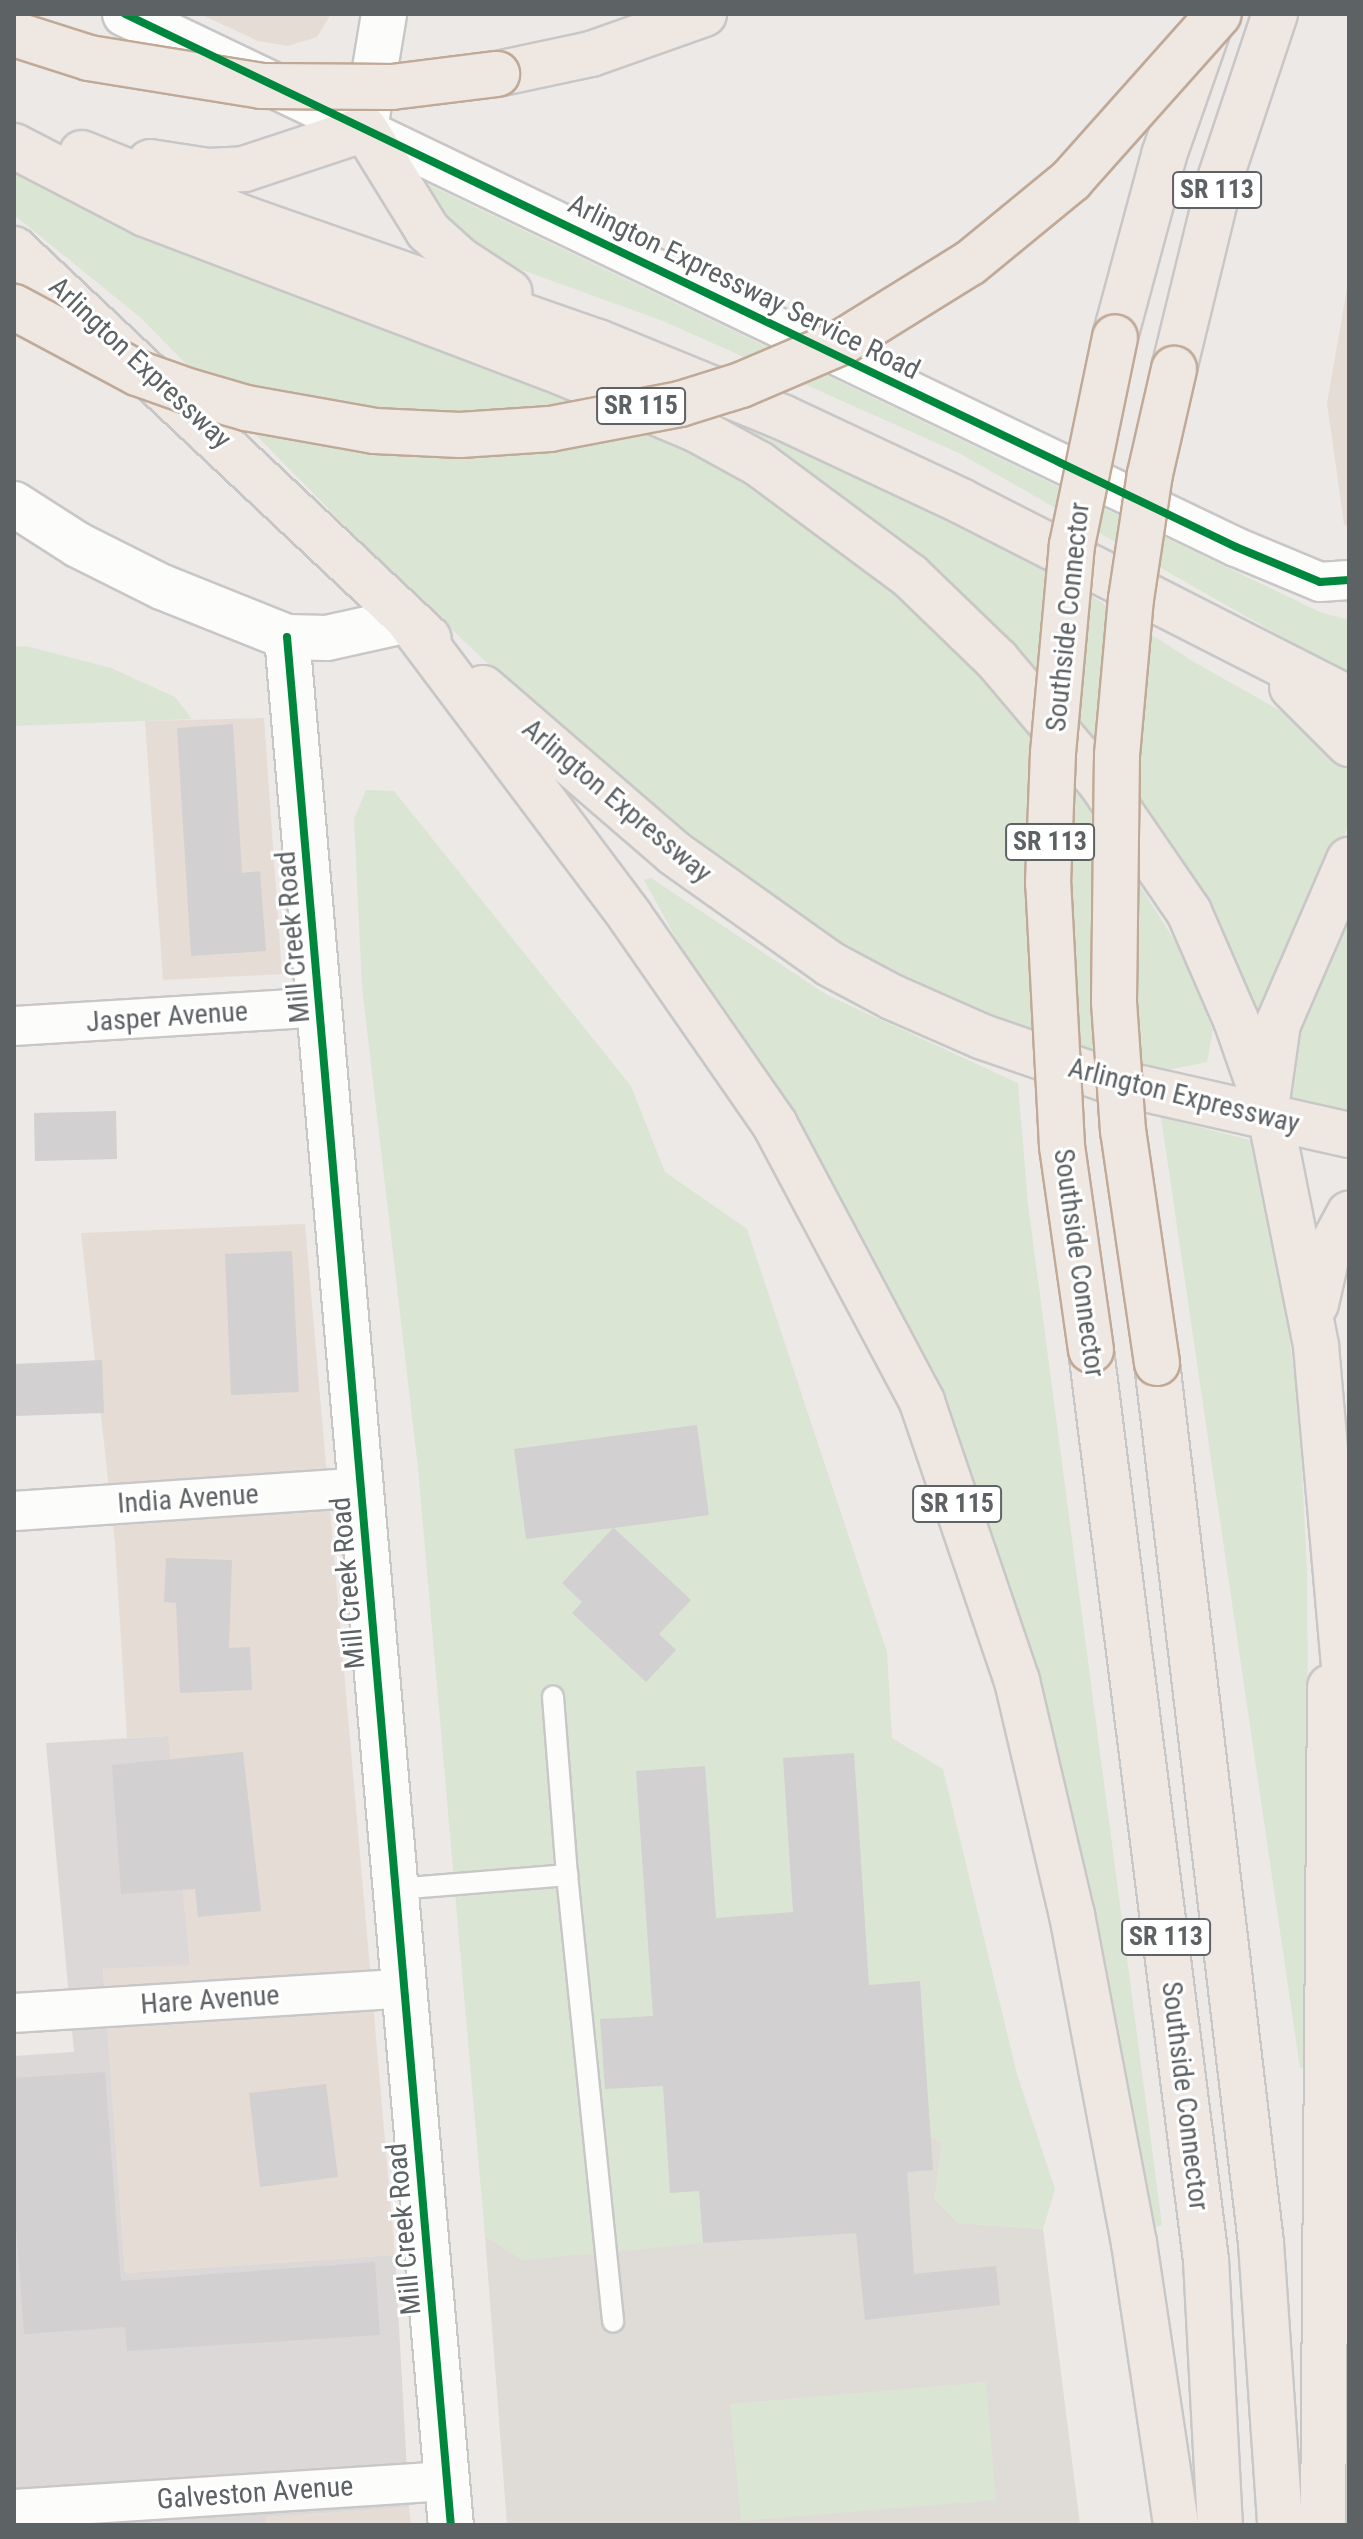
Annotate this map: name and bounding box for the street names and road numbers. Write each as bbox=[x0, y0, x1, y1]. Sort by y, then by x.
road number: SR 113 bbox=[1171, 168, 1263, 212]
street label: Arlington Expressway Service Road bbox=[563, 187, 925, 387]
street label: Arlington Expressway bbox=[42, 270, 238, 456]
road number: SR 115 bbox=[595, 384, 687, 428]
street label: Southside Connector bbox=[1039, 501, 1097, 733]
street label: Arlington Expressway bbox=[515, 712, 719, 890]
road number: SR 113 bbox=[1004, 820, 1096, 864]
street label: Mill Creek Road bbox=[269, 850, 317, 1024]
street label: Jasper Avenue bbox=[85, 995, 249, 1039]
street label: Arlington Expressway bbox=[1065, 1051, 1303, 1141]
street label: Southside Connector bbox=[1046, 1147, 1112, 1379]
street label: India Avenue bbox=[116, 1477, 260, 1521]
road number: SR 115 bbox=[911, 1482, 1003, 1526]
street label: Mill Creek Road bbox=[324, 1496, 372, 1670]
road number: SR 113 bbox=[1120, 1915, 1212, 1959]
street label: Hare Avenue bbox=[139, 1978, 281, 2022]
street label: Southside Connector bbox=[1154, 1980, 1216, 2212]
street label: Mill Creek Road bbox=[380, 2142, 428, 2316]
street label: Galveston Avenue bbox=[156, 2469, 354, 2517]

